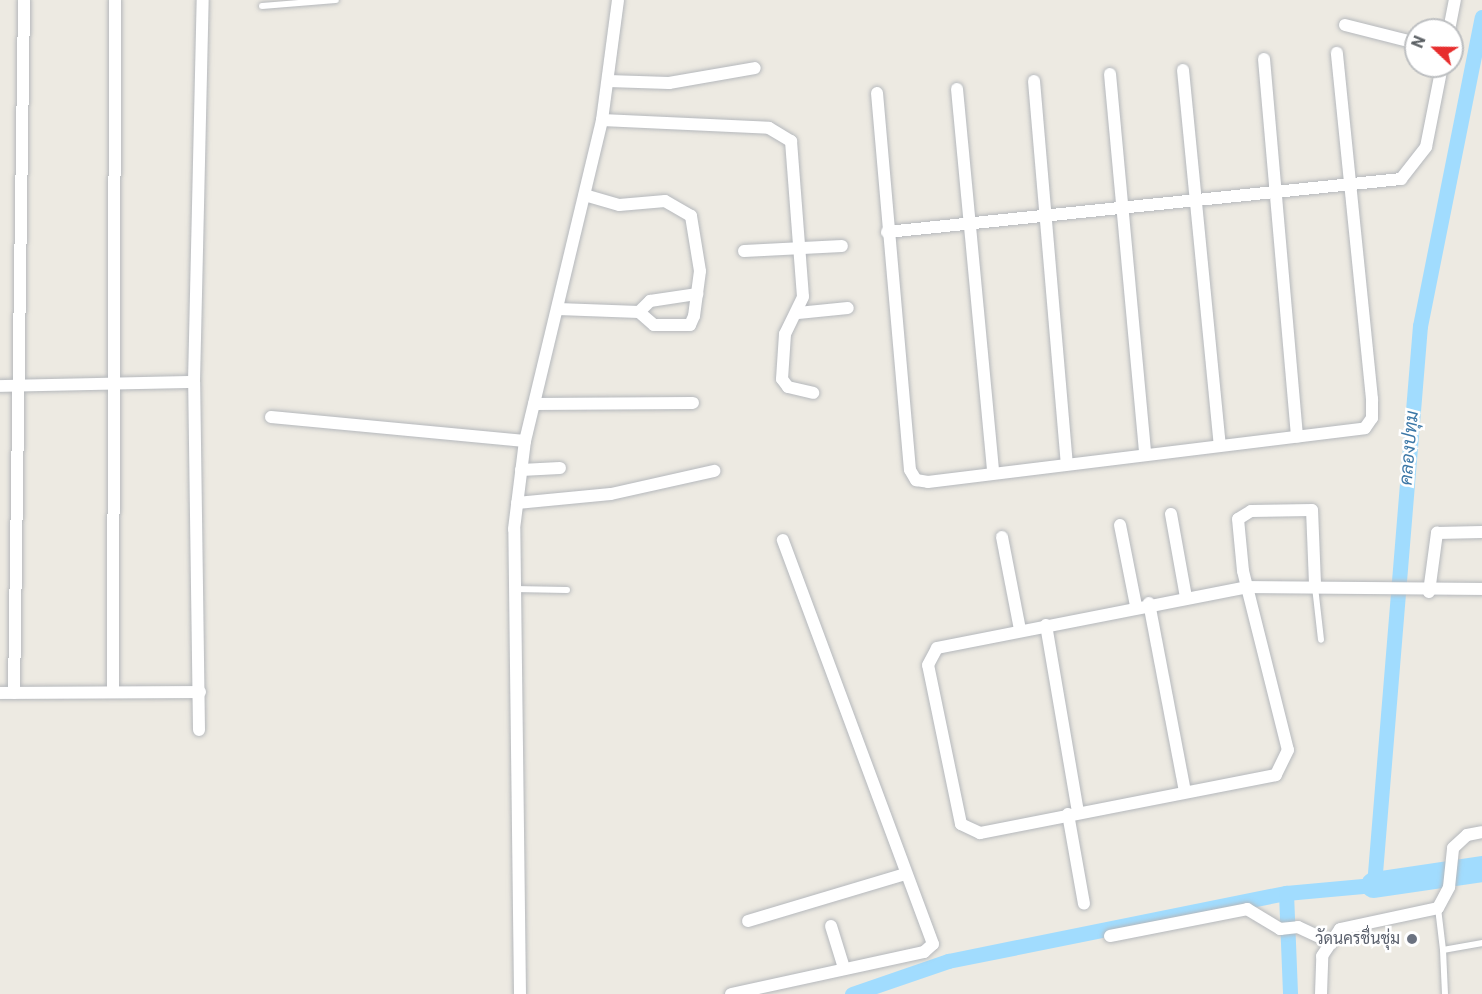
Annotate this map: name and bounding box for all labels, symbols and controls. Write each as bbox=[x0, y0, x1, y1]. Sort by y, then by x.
north arrow bbox=[1404, 18, 1464, 78]
text: N bbox=[1408, 33, 1430, 51]
water label: คลองปทุม bbox=[1395, 410, 1423, 486]
place label: วัดนครชื่นชุ่ม bbox=[1315, 929, 1400, 949]
marker: วัดนครชื่นชุ่ม bbox=[1405, 932, 1419, 946]

